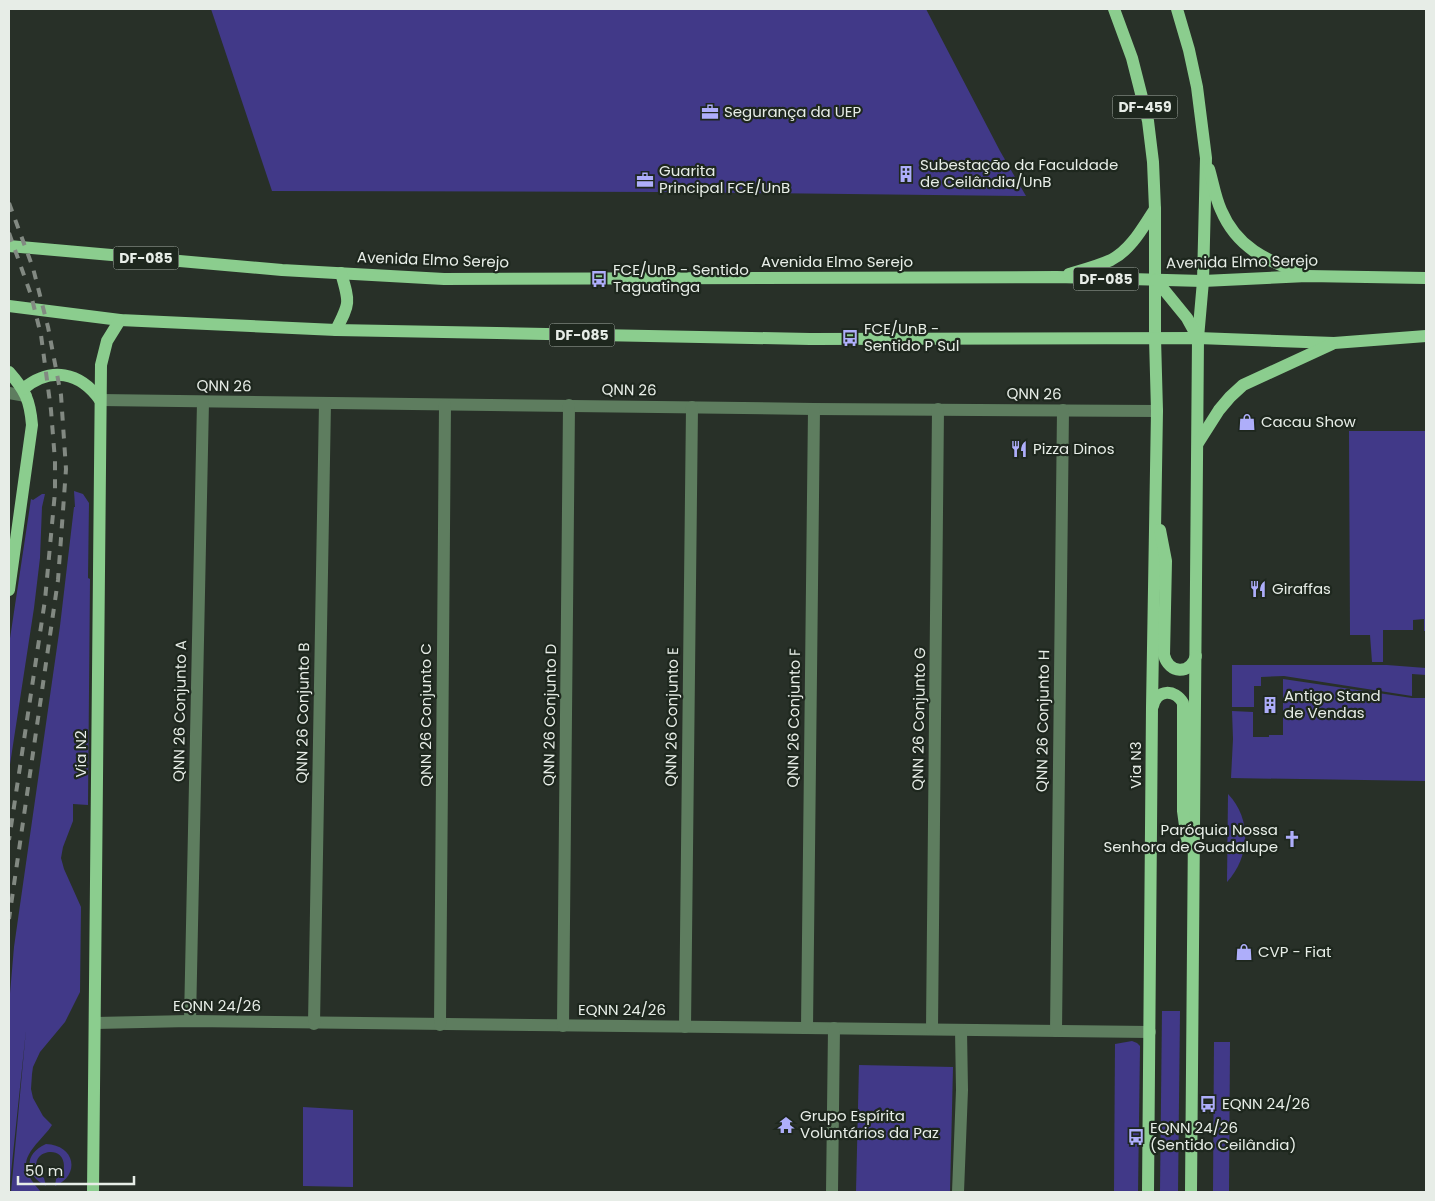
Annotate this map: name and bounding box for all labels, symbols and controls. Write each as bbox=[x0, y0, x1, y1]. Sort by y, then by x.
road number: DF-459 bbox=[1112, 95, 1178, 118]
place label: Segurança da UEP bbox=[724, 101, 862, 122]
office icon: Segurança da UEP bbox=[700, 102, 720, 122]
place label: Subestação da Faculdade de Ceilândia/UnB bbox=[920, 154, 1118, 192]
place label: Guarita Principal FCE/UnB bbox=[659, 160, 790, 198]
building icon: Subestação da Faculdade de Ceilândia/UnB bbox=[896, 164, 916, 184]
office icon: Guarita Principal FCE/UnB bbox=[635, 170, 655, 190]
street label: Avenida Elmo Serejo bbox=[357, 246, 509, 273]
road number: DF-085 bbox=[114, 247, 178, 270]
street label: Avenida Elmo Serejo bbox=[1166, 250, 1318, 273]
street label: Avenida Elmo Serejo bbox=[761, 251, 913, 272]
place label: FCE/UnB - Sentido Taguatinga bbox=[613, 259, 749, 297]
road number: DF-085 bbox=[1074, 268, 1138, 290]
bus stop icon: FCE/UnB - Sentido Taguatinga bbox=[589, 269, 609, 289]
place label: FCE/UnB - Sentido P Sul bbox=[864, 318, 959, 356]
road number: DF-085 bbox=[550, 324, 614, 346]
bus stop icon: FCE/UnB - Sentido P Sul bbox=[840, 328, 860, 348]
street label: QNN 26 bbox=[196, 375, 252, 396]
street label: QNN 26 bbox=[601, 379, 657, 400]
street label: QNN 26 bbox=[1006, 383, 1062, 404]
place label: Cacau Show bbox=[1261, 411, 1357, 432]
shop icon: Cacau Show bbox=[1237, 412, 1257, 432]
place label: Pizza Dinos bbox=[1033, 438, 1115, 459]
restaurant icon: Pizza Dinos bbox=[1009, 439, 1029, 459]
place label: Giraffas bbox=[1272, 578, 1331, 599]
restaurant icon: Giraffas bbox=[1248, 579, 1268, 599]
street label: QNN 26 Conjunto A bbox=[168, 640, 191, 782]
street label: QNN 26 Conjunto B bbox=[291, 642, 314, 784]
street label: QNN 26 Conjunto C bbox=[415, 643, 436, 787]
street label: QNN 26 Conjunto D bbox=[538, 644, 561, 786]
street label: QNN 26 Conjunto E bbox=[660, 647, 683, 787]
street label: QNN 26 Conjunto G bbox=[907, 647, 930, 791]
street label: QNN 26 Conjunto F bbox=[782, 648, 805, 788]
street label: QNN 26 Conjunto H bbox=[1031, 650, 1054, 792]
place label: Antigo Stand de Vendas bbox=[1284, 685, 1381, 723]
building icon: Antigo Stand de Vendas bbox=[1260, 695, 1280, 715]
street label: Via N2 bbox=[70, 730, 91, 778]
street label: Via N3 bbox=[1125, 741, 1146, 789]
place label: Paróquia Nossa Senhora de Guadalupe bbox=[1103, 819, 1278, 857]
church icon: Paróquia Nossa Senhora de Guadalupe bbox=[1282, 829, 1302, 849]
place label: CVP - Fiat bbox=[1258, 941, 1332, 962]
shop icon: CVP - Fiat bbox=[1234, 942, 1254, 962]
street label: EQNN 24/26 bbox=[173, 995, 261, 1016]
street label: EQNN 24/26 bbox=[578, 999, 666, 1020]
place label: EQNN 24/26 bbox=[1222, 1093, 1310, 1114]
bus stop icon: EQNN 24/26 bbox=[1198, 1094, 1218, 1114]
place label: Grupo Espírita Voluntários da Paz bbox=[800, 1105, 939, 1143]
temple icon: Grupo Espírita Voluntários da Paz bbox=[776, 1115, 796, 1135]
place label: EQNN 24/26 (Sentido Ceilândia) bbox=[1150, 1117, 1296, 1155]
bus stop icon: EQNN 24/26 (Sentido Ceilândia) bbox=[1126, 1127, 1146, 1147]
scale bar bbox=[18, 1154, 134, 1186]
text: 50 m bbox=[25, 1160, 63, 1181]

